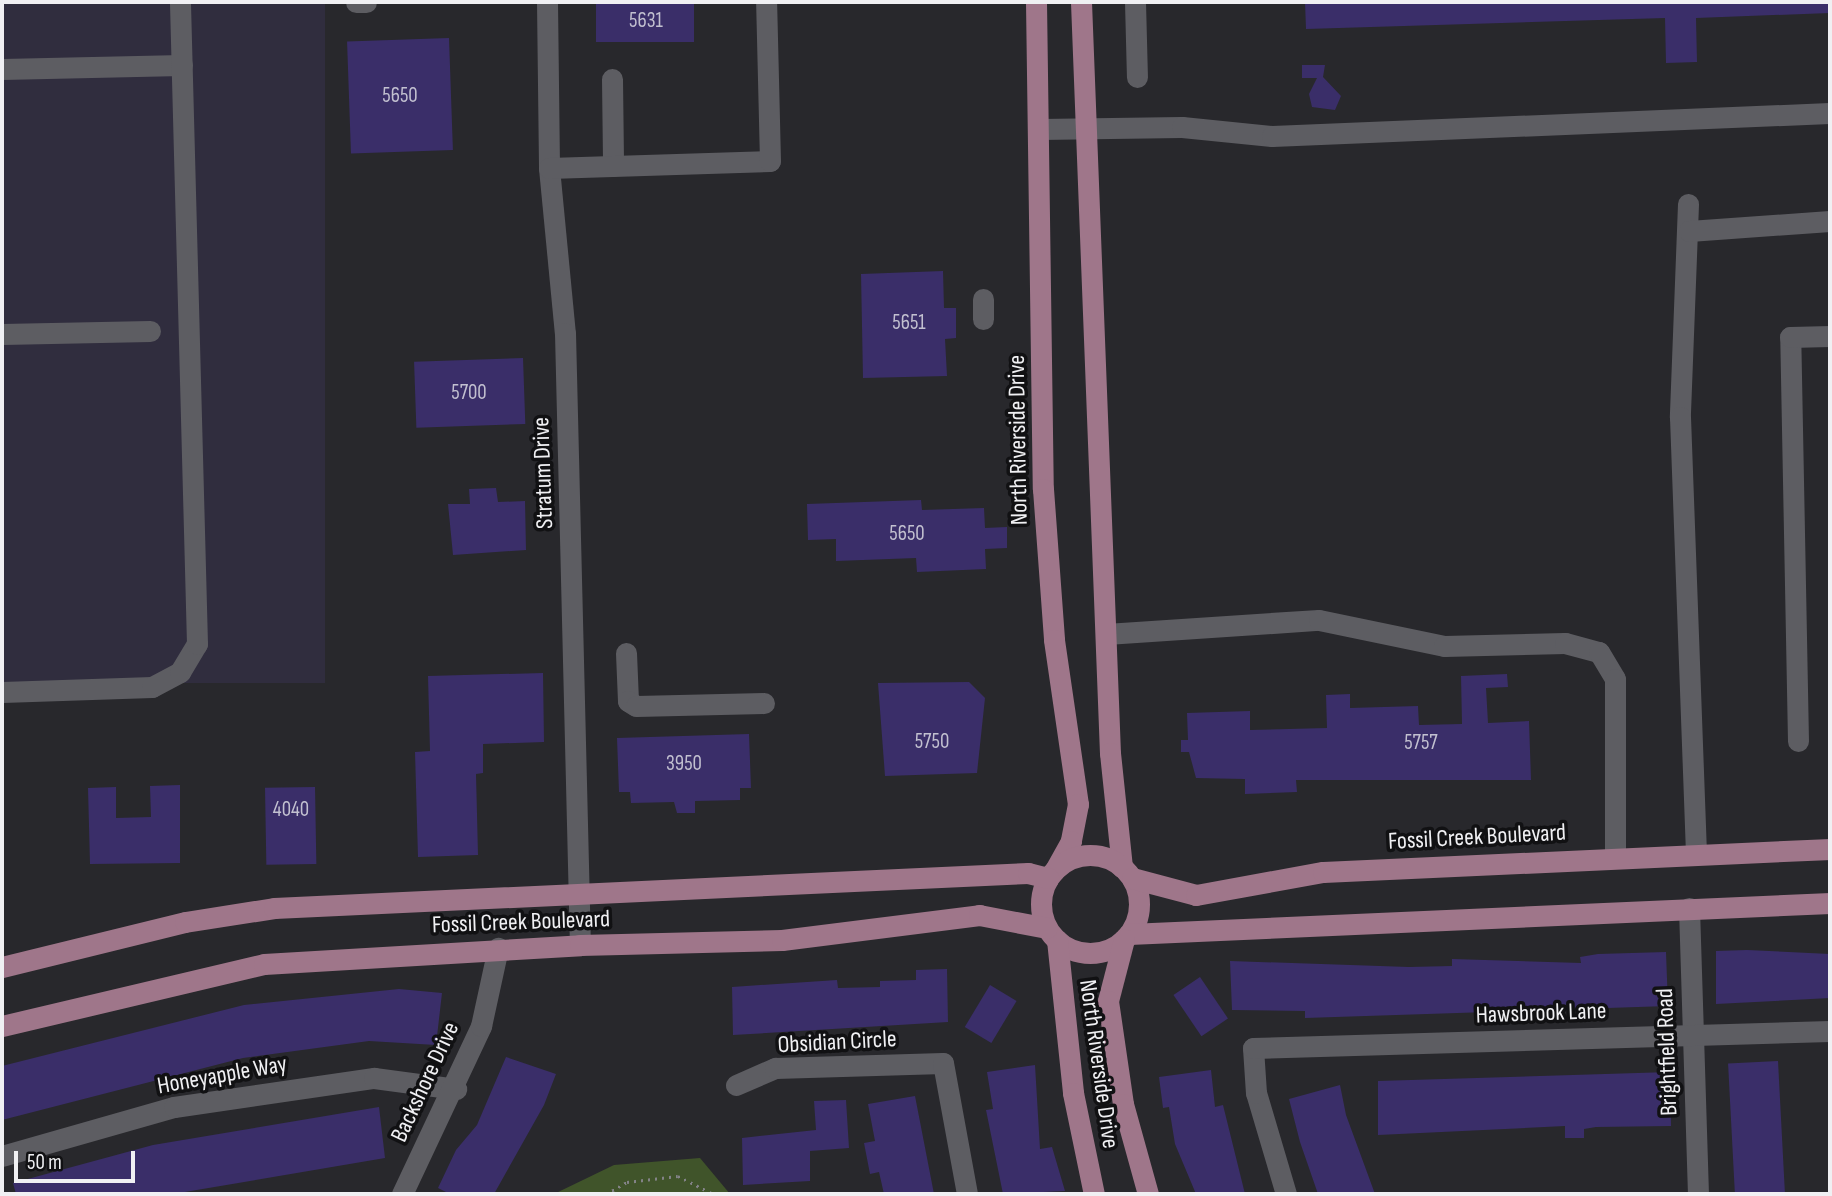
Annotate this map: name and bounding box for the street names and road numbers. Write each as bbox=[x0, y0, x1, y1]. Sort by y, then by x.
street label: North Riverside Drive bbox=[1002, 355, 1034, 525]
street label: Stratum Drive bbox=[527, 417, 559, 529]
street label: Fossil Creek Boulevard bbox=[1387, 818, 1567, 856]
street label: Fossil Creek Boulevard bbox=[432, 905, 610, 939]
street label: North Riverside Drive bbox=[1073, 978, 1125, 1150]
street label: Brightfield Road bbox=[1650, 988, 1684, 1116]
street label: Hawsbrook Lane bbox=[1475, 996, 1607, 1030]
street label: Backshore Drive bbox=[385, 1017, 465, 1147]
street label: Obsidian Circle bbox=[777, 1025, 897, 1059]
street label: Honeyapple Way bbox=[155, 1049, 289, 1101]

